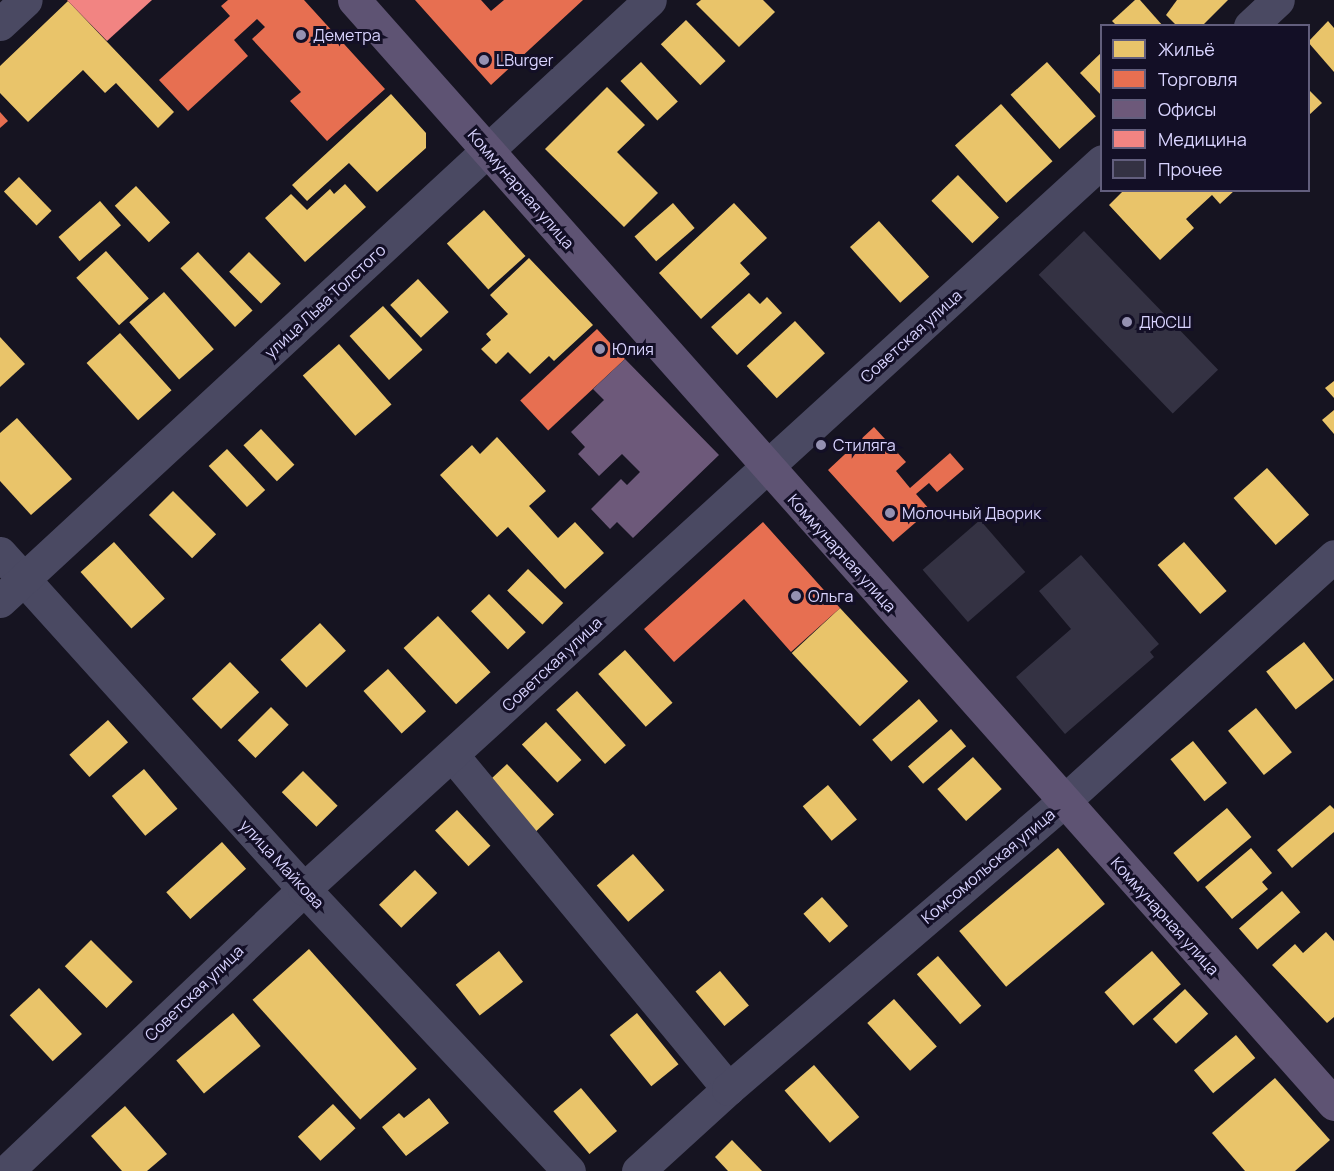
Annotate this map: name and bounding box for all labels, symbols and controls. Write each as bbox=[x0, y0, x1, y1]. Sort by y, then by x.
legend bbox=[1100, 24, 1310, 192]
place label: Деметра bbox=[313, 25, 381, 45]
marker: Деметра bbox=[294, 28, 308, 42]
text: Жильё bbox=[1158, 37, 1215, 61]
place label: LBurger bbox=[496, 50, 554, 70]
marker: LBurger bbox=[477, 53, 491, 67]
text: Торговля bbox=[1158, 67, 1237, 91]
text: Офисы bbox=[1158, 97, 1216, 121]
street label: Коммунарная улица bbox=[464, 125, 578, 253]
text: Медицина bbox=[1158, 127, 1247, 151]
text: Прочее bbox=[1158, 157, 1223, 181]
street label: улица Льва Толстого bbox=[261, 240, 389, 362]
street label: Советская улица bbox=[856, 286, 966, 386]
place label: ДЮСШ bbox=[1139, 312, 1191, 332]
marker: ДЮСШ bbox=[1120, 315, 1134, 329]
place label: Юлия bbox=[612, 339, 654, 359]
marker: Юлия bbox=[593, 342, 607, 356]
place label: Стиляга bbox=[833, 435, 896, 455]
marker: Стиляга bbox=[814, 438, 828, 452]
street label: Коммунарная улица bbox=[784, 490, 900, 616]
place label: Молочный Дворик bbox=[902, 503, 1041, 523]
marker: Молочный Дворик bbox=[883, 506, 897, 520]
place label: Ольга bbox=[808, 586, 853, 606]
marker: Ольга bbox=[789, 589, 803, 603]
street label: Советская улица bbox=[498, 613, 606, 715]
street label: Комсомольская улица bbox=[917, 804, 1059, 928]
street label: улица Майкова bbox=[236, 816, 328, 912]
street label: Коммунарная улица bbox=[1107, 853, 1223, 979]
street label: Советская улица bbox=[141, 941, 247, 1045]

